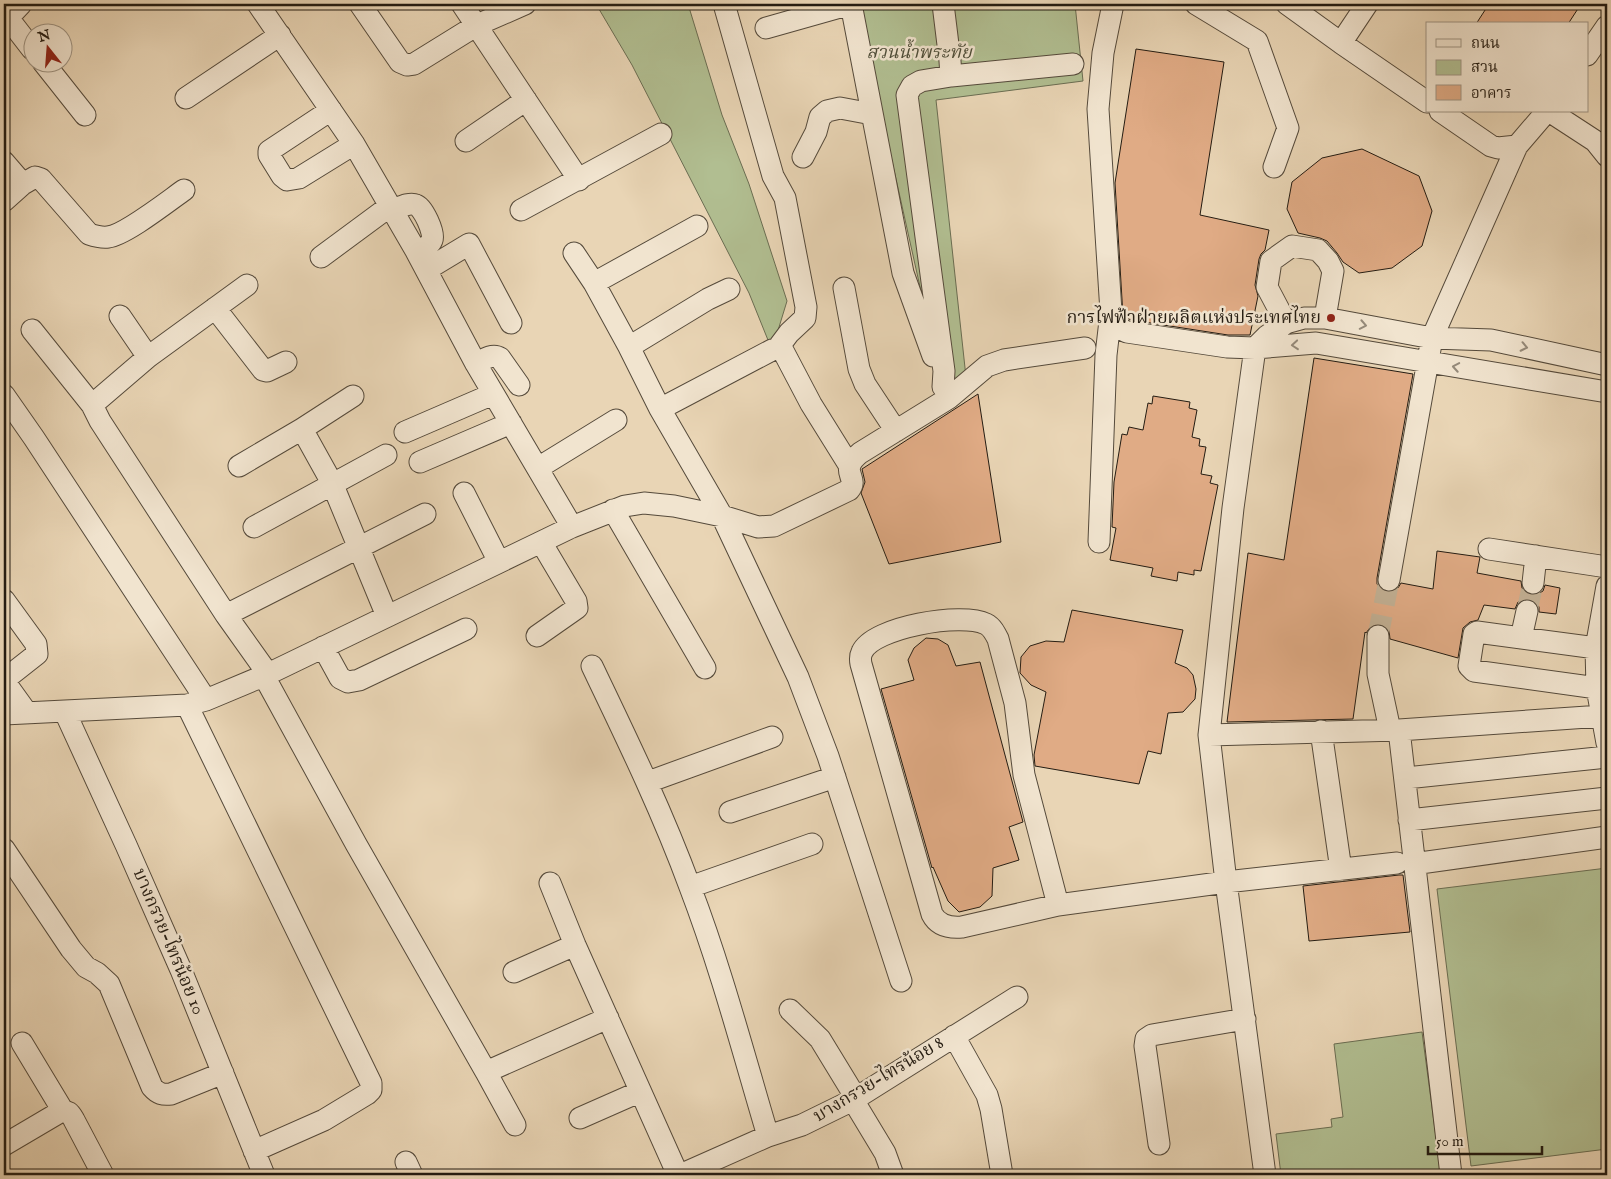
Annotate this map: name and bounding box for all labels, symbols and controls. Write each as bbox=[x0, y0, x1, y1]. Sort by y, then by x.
north arrow bbox=[22, 22, 72, 72]
legend bbox=[1426, 22, 1588, 112]
text: N bbox=[35, 26, 53, 47]
text: ถนน bbox=[1471, 34, 1500, 53]
park label: สวนน้ำพระทัย bbox=[866, 38, 973, 65]
text: สวน bbox=[1471, 58, 1498, 77]
text: อาคาร bbox=[1471, 84, 1511, 103]
place label: การไฟฟ้าฝ่ายผลิตแห่งประเทศไทย bbox=[1066, 305, 1321, 330]
marker: การไฟฟ้าฝ่ายผลิตแห่งประเทศไทย bbox=[1325, 312, 1337, 324]
one-way arrow bbox=[1359, 320, 1368, 330]
one-way arrow bbox=[1291, 339, 1299, 350]
one-way arrow bbox=[1519, 341, 1528, 352]
one-way arrow bbox=[1451, 362, 1460, 372]
street label: บางกรวย-ไทรน้อย 10 bbox=[127, 865, 211, 1019]
street label: บางกรวย-ไทรน้อย 8 bbox=[808, 1030, 949, 1128]
scale bar bbox=[1428, 1124, 1542, 1156]
text: 50 m bbox=[1436, 1132, 1464, 1151]

